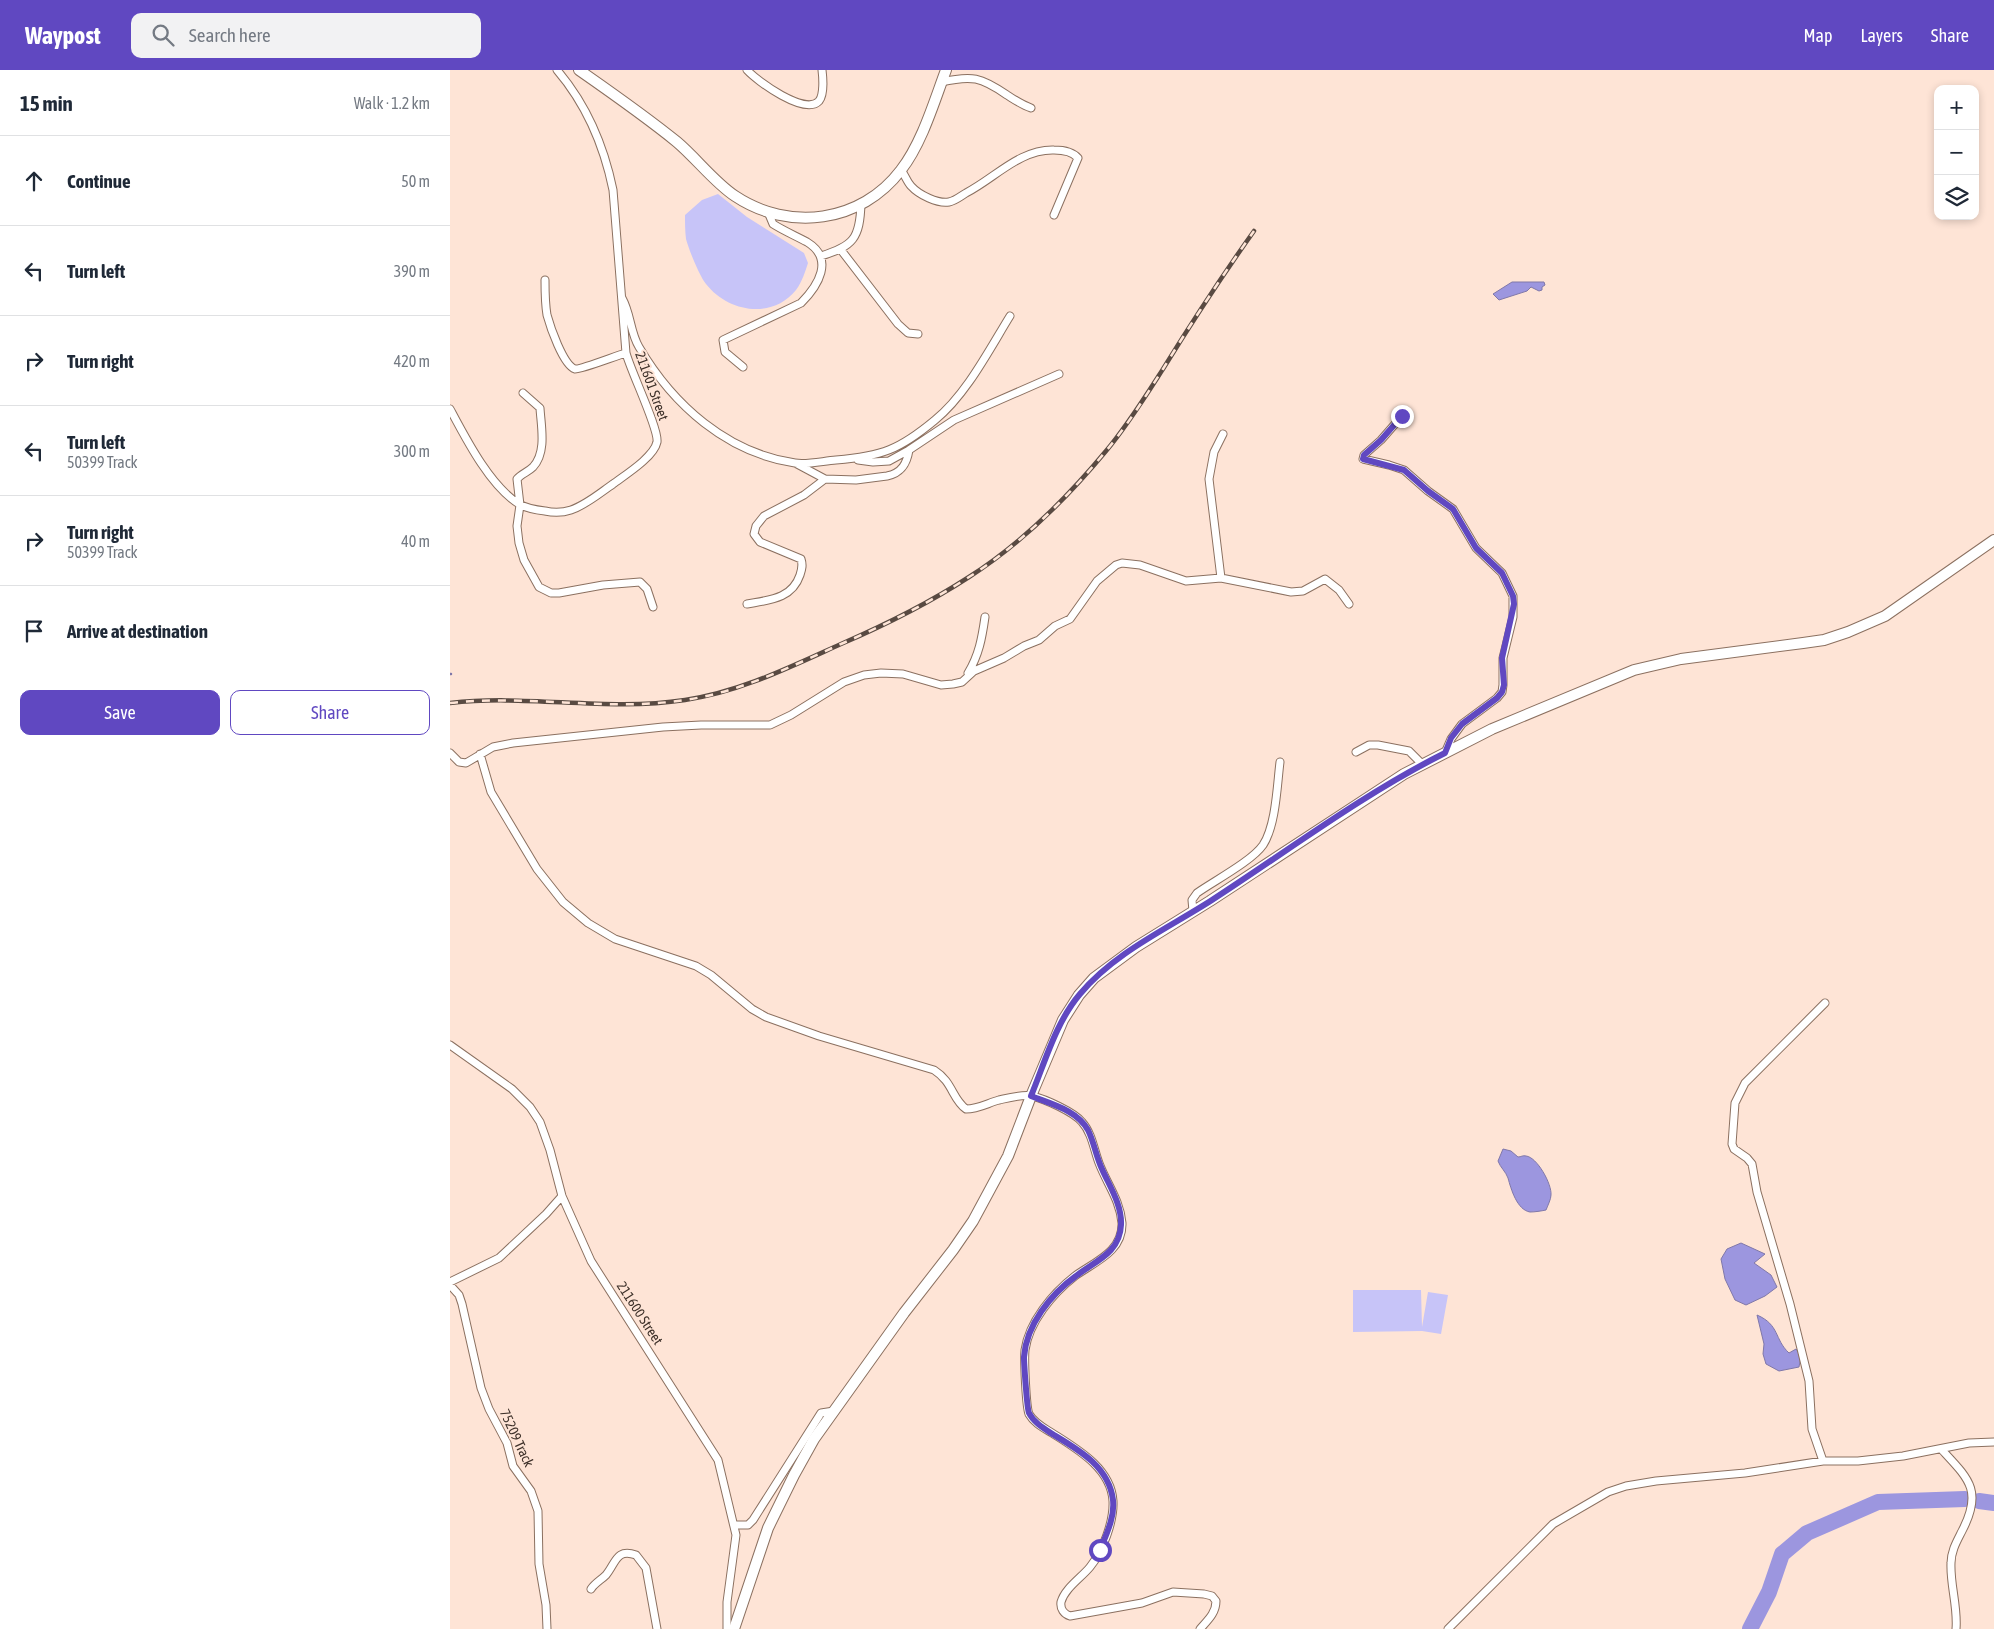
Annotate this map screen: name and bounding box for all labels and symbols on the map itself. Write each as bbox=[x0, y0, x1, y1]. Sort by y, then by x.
street label: 211601 Street bbox=[632, 349, 672, 423]
route end bbox=[1391, 405, 1414, 428]
street label: 211600 Street bbox=[614, 1278, 666, 1348]
street label: 75209 Track bbox=[497, 1407, 537, 1469]
route start bbox=[1089, 1539, 1112, 1562]

